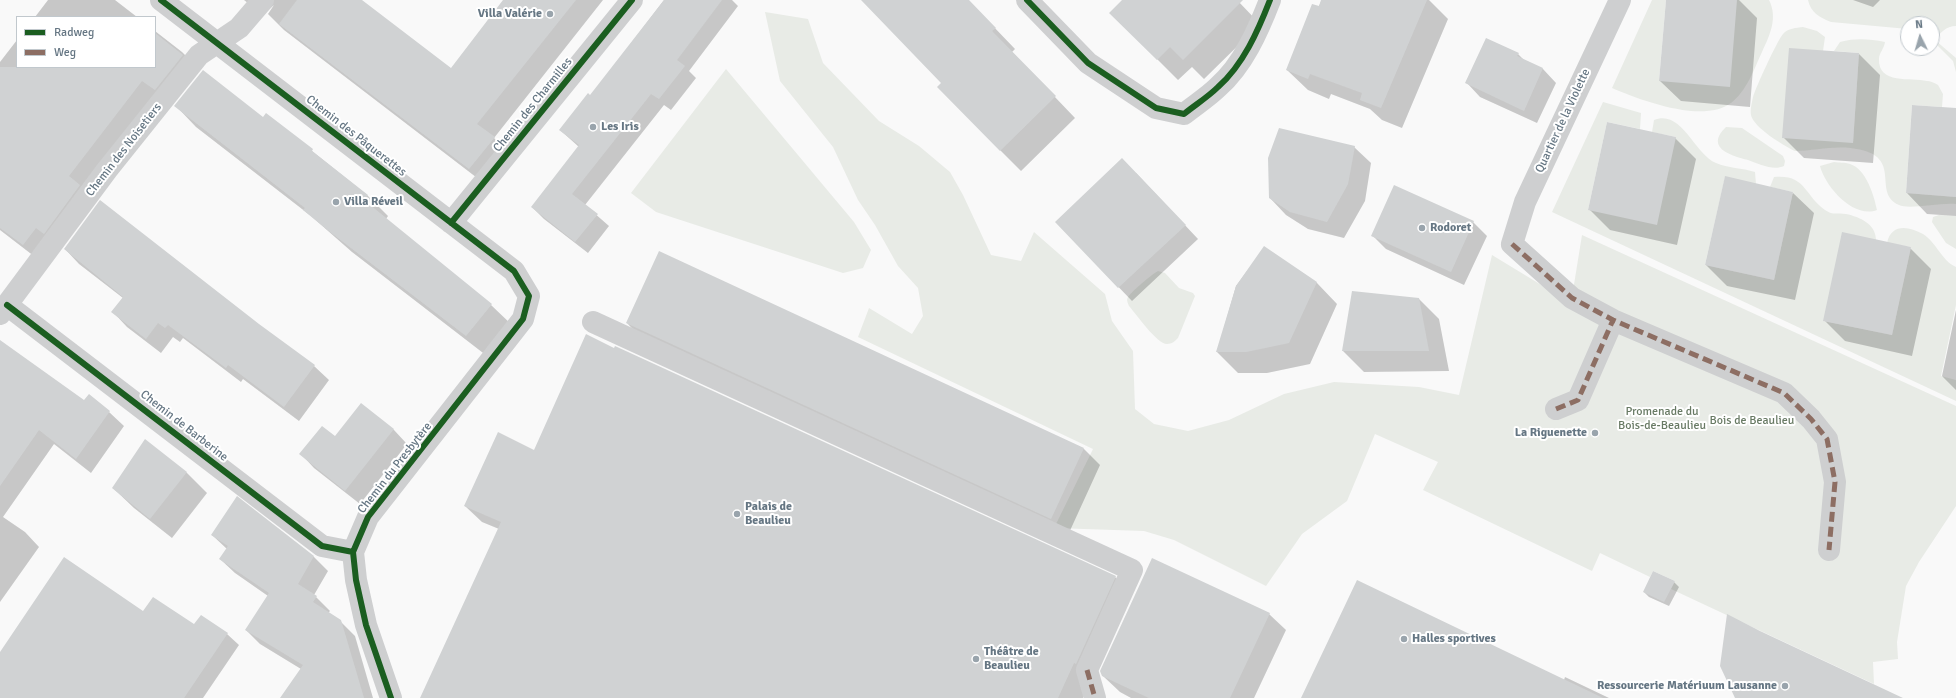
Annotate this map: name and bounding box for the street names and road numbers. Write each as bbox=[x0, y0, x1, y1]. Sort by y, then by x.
street label: Chemin des Charmilles bbox=[491, 55, 575, 155]
street label: Quartier de la Violette bbox=[1533, 67, 1593, 175]
street label: Chemin des Pâquerettes bbox=[303, 92, 409, 180]
street label: Chemin des Noisetiers bbox=[83, 101, 165, 199]
street label: Chemin de Barberine bbox=[137, 387, 231, 465]
street label: Chemin du Presbytère bbox=[355, 420, 435, 516]

